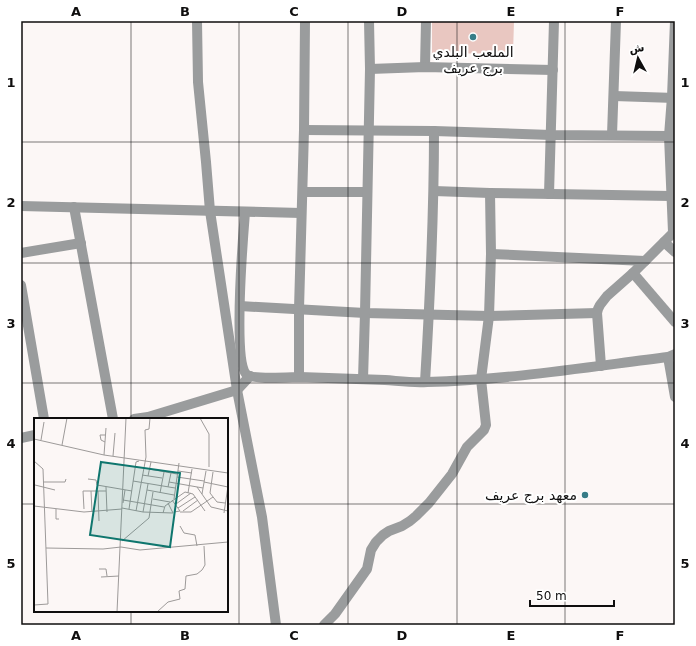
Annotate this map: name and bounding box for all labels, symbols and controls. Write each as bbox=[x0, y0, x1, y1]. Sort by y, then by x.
text: A bbox=[71, 4, 81, 19]
text: B bbox=[180, 4, 190, 19]
text: C bbox=[289, 4, 299, 19]
text: D bbox=[397, 4, 408, 19]
text: E bbox=[507, 4, 515, 19]
text: F bbox=[616, 4, 624, 19]
marker: الملعب البلدي برج عريف bbox=[468, 32, 478, 42]
north arrow bbox=[618, 38, 658, 78]
text: ش bbox=[628, 41, 645, 56]
place label: الملعب البلدي برج عريف bbox=[432, 44, 514, 77]
text: 1 bbox=[6, 75, 16, 90]
text: 1 bbox=[680, 75, 690, 90]
text: 2 bbox=[6, 195, 16, 210]
text: 2 bbox=[680, 195, 690, 210]
text: 3 bbox=[6, 316, 16, 331]
text: 3 bbox=[680, 316, 690, 331]
inset map bbox=[34, 418, 228, 612]
text: 4 bbox=[6, 436, 16, 451]
text: 4 bbox=[680, 436, 690, 451]
place label: معهد برج عريف bbox=[485, 487, 577, 504]
marker: معهد برج عريف bbox=[580, 490, 590, 500]
text: 5 bbox=[6, 556, 16, 571]
text: 5 bbox=[680, 556, 690, 571]
scale bar bbox=[530, 582, 614, 608]
text: 50 m bbox=[536, 589, 567, 603]
text: A bbox=[71, 628, 81, 643]
text: B bbox=[180, 628, 190, 643]
text: C bbox=[289, 628, 299, 643]
text: D bbox=[397, 628, 408, 643]
text: E bbox=[507, 628, 515, 643]
text: F bbox=[616, 628, 624, 643]

